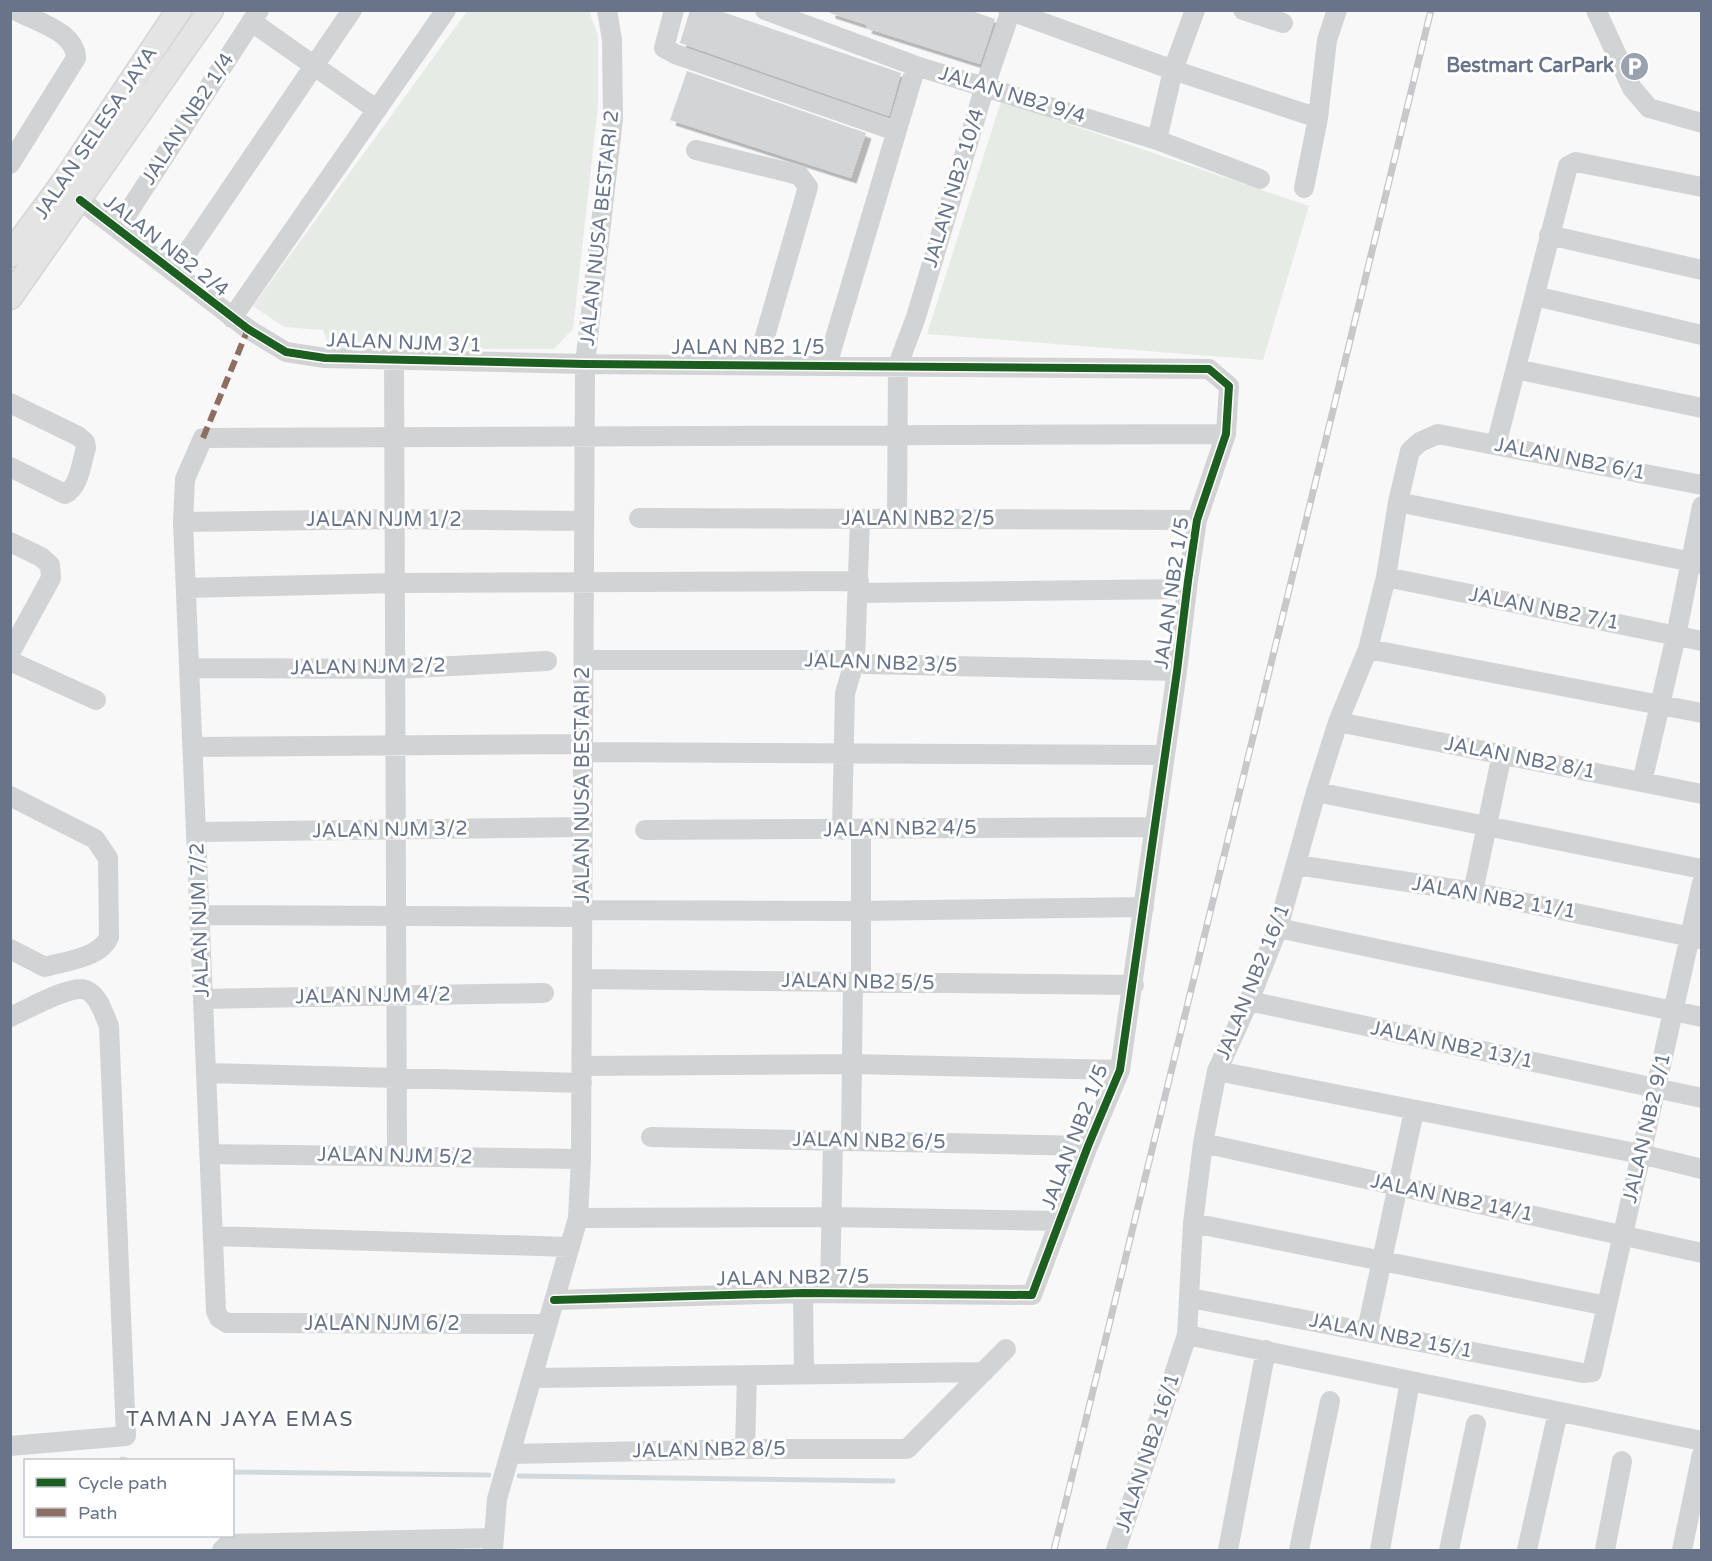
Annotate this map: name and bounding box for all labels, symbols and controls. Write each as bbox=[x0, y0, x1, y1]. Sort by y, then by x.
street label: JALAN SELESA JAYA bbox=[29, 42, 163, 224]
street label: JALAN NB2 1/4 bbox=[137, 49, 239, 189]
parking icon: Bestmart CarPark bbox=[1619, 50, 1651, 82]
place label: Bestmart CarPark bbox=[1446, 54, 1614, 78]
street label: JALAN NB2 9/4 bbox=[936, 61, 1088, 129]
street label: JALAN NB2 10/4 bbox=[918, 106, 990, 270]
street label: JALAN NUSA BESTARI 2 bbox=[576, 109, 624, 347]
street label: JALAN NB2 2/4 bbox=[99, 190, 233, 302]
street label: JALAN NJM 3/1 bbox=[326, 328, 482, 358]
street label: JALAN NB2 1/5 bbox=[671, 336, 825, 360]
street label: JALAN NB2 6/1 bbox=[1493, 433, 1647, 485]
street label: JALAN NB2 2/5 bbox=[841, 507, 995, 531]
street label: JALAN NJM 1/2 bbox=[306, 508, 462, 532]
street label: JALAN NB2 1/5 bbox=[1149, 515, 1195, 671]
street label: JALAN NB2 7/1 bbox=[1467, 583, 1621, 635]
street label: JALAN NB2 3/5 bbox=[804, 648, 958, 678]
street label: JALAN NJM 2/2 bbox=[290, 654, 446, 680]
street label: JALAN NUSA BESTARI 2 bbox=[571, 667, 595, 903]
street label: JALAN NB2 8/1 bbox=[1443, 732, 1597, 784]
street label: JALAN NB2 4/5 bbox=[823, 816, 977, 842]
street label: JALAN NJM 3/2 bbox=[312, 817, 468, 843]
street label: JALAN NJM 7/2 bbox=[185, 842, 215, 998]
street label: JALAN NB2 11/1 bbox=[1410, 872, 1578, 924]
street label: JALAN NB2 16/1 bbox=[1211, 901, 1295, 1063]
street label: JALAN NB2 5/5 bbox=[781, 969, 935, 995]
street label: JALAN NJM 4/2 bbox=[295, 983, 451, 1009]
street label: JALAN NB2 13/1 bbox=[1368, 1016, 1536, 1074]
street label: JALAN NB2 9/1 bbox=[1618, 1051, 1676, 1205]
street label: JALAN NB2 1/5 bbox=[1036, 1061, 1114, 1213]
street label: JALAN NB2 6/5 bbox=[792, 1128, 946, 1154]
street label: JALAN NJM 5/2 bbox=[317, 1143, 473, 1169]
street label: JALAN NB2 14/1 bbox=[1368, 1169, 1536, 1227]
street label: JALAN NB2 7/5 bbox=[716, 1265, 870, 1291]
street label: JALAN NB2 15/1 bbox=[1307, 1308, 1475, 1364]
street label: JALAN NJM 6/2 bbox=[304, 1312, 460, 1336]
street label: JALAN NB2 16/1 bbox=[1111, 1370, 1185, 1536]
district label: TAMAN JAYA EMAS bbox=[126, 1407, 354, 1432]
street label: JALAN NB2 8/5 bbox=[632, 1437, 786, 1463]
legend bbox=[24, 1459, 234, 1537]
text: Cycle path bbox=[78, 1472, 167, 1494]
text: Path bbox=[78, 1502, 117, 1524]

